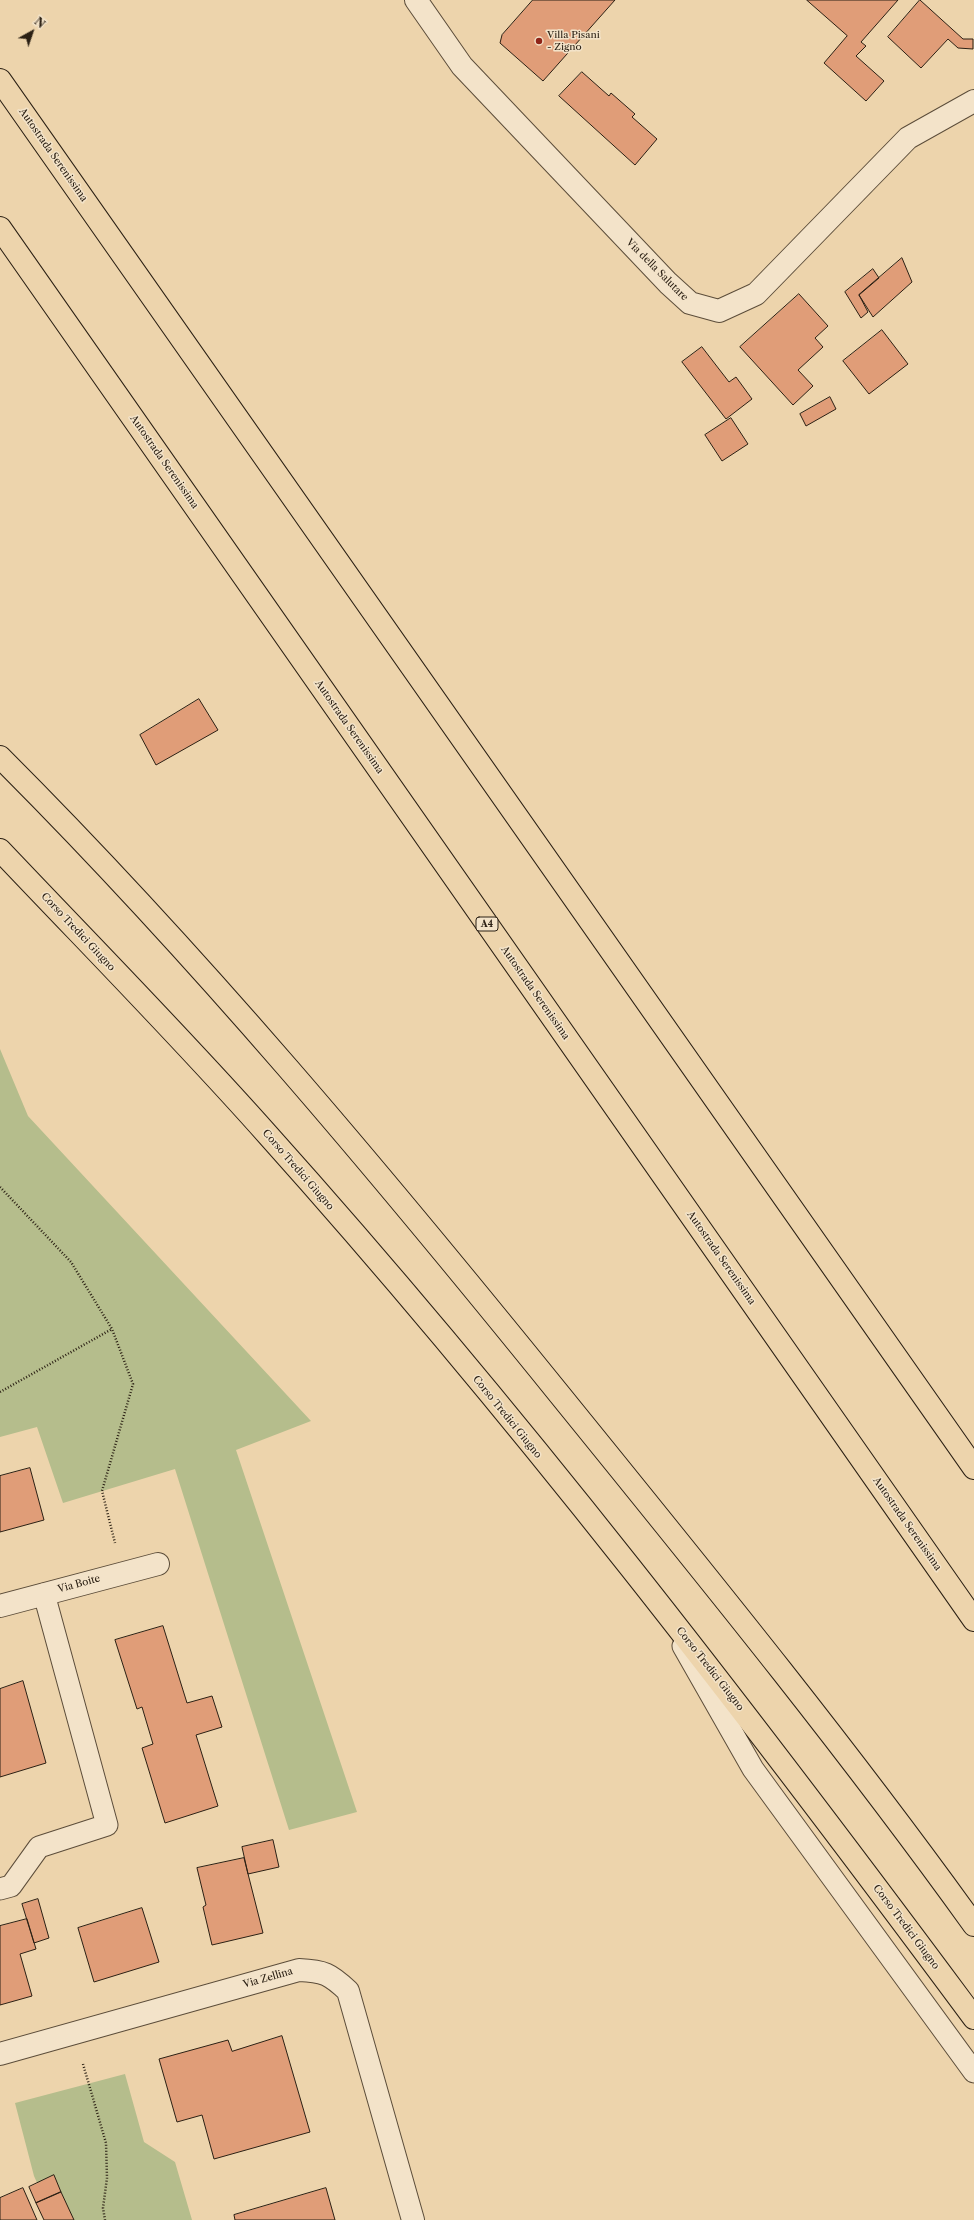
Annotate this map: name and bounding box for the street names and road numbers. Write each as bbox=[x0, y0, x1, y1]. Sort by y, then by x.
street label: Autostrada Serenissima bbox=[16, 106, 90, 204]
street label: Via della Salutare bbox=[624, 237, 690, 303]
street label: Autostrada Serenissima bbox=[127, 413, 201, 511]
street label: Autostrada Serenissima bbox=[312, 678, 386, 776]
street label: Corso Tredici Giugno bbox=[39, 890, 117, 974]
road number: A4 bbox=[476, 917, 498, 931]
street label: Autostrada Serenissima bbox=[498, 944, 572, 1042]
street label: Corso Tredici Giugno bbox=[260, 1127, 336, 1213]
street label: Autostrada Serenissima bbox=[684, 1209, 758, 1307]
street label: Corso Tredici Giugno bbox=[470, 1373, 544, 1461]
street label: Autostrada Serenissima bbox=[870, 1475, 944, 1573]
street label: Via Boite bbox=[56, 1573, 102, 1595]
street label: Corso Tredici Giugno bbox=[674, 1625, 746, 1713]
street label: Corso Tredici Giugno bbox=[870, 1882, 942, 1972]
street label: Via Zellina bbox=[242, 1965, 294, 1991]

